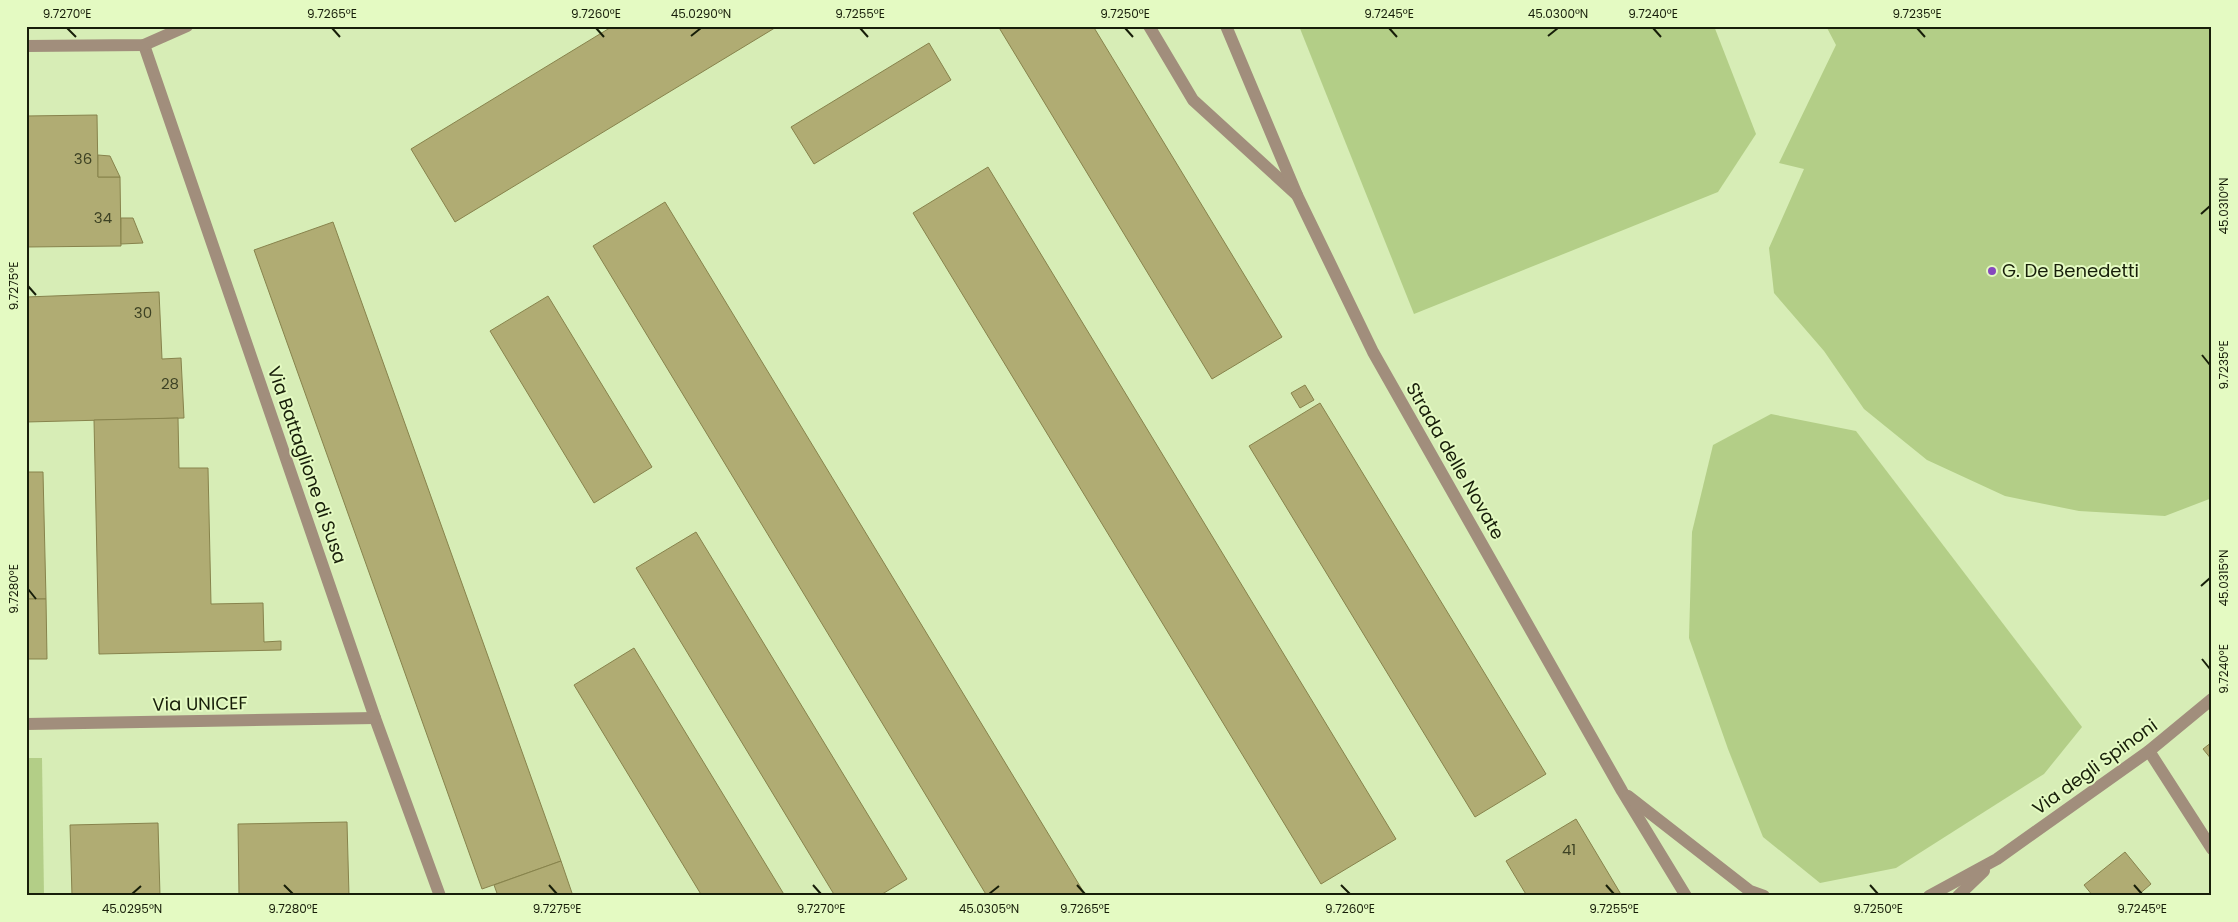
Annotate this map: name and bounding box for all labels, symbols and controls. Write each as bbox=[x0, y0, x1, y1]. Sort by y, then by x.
text: 9.7270°E bbox=[43, 5, 91, 22]
text: 9.7265°E bbox=[307, 5, 357, 22]
text: 9.7260°E bbox=[571, 5, 621, 22]
text: 45.0290°N bbox=[671, 5, 731, 22]
text: 9.7255°E bbox=[835, 5, 885, 22]
text: 9.7250°E bbox=[1100, 5, 1150, 22]
text: 9.7245°E bbox=[1364, 5, 1414, 22]
text: 45.0300°N bbox=[1528, 5, 1588, 22]
text: 9.7240°E bbox=[1628, 5, 1678, 22]
text: 9.7235°E bbox=[1892, 5, 1942, 22]
house number: 36 bbox=[74, 148, 92, 169]
text: 45.0310°N bbox=[2215, 178, 2232, 234]
house number: 34 bbox=[94, 207, 112, 228]
place label: G. De Benedetti bbox=[2002, 258, 2139, 283]
text: 9.7275°E bbox=[5, 262, 22, 310]
marker: G. De Benedetti bbox=[1986, 265, 1998, 277]
house number: 30 bbox=[134, 302, 152, 323]
text: 9.7235°E bbox=[2215, 340, 2232, 390]
street label: Via Battaglione di Susa bbox=[262, 363, 353, 567]
house number: 28 bbox=[161, 373, 179, 394]
street label: Strada delle Novate bbox=[1400, 378, 1511, 544]
text: 45.0315°N bbox=[2215, 550, 2232, 606]
text: 9.7280°E bbox=[5, 564, 22, 614]
text: 9.7240°E bbox=[2215, 644, 2232, 694]
street label: Via UNICEF bbox=[152, 690, 248, 717]
street label: Via degli Spinoni bbox=[2027, 713, 2162, 820]
house number: 41 bbox=[1562, 839, 1576, 860]
text: 45.0295°N bbox=[102, 900, 162, 917]
text: 9.7280°E bbox=[268, 900, 318, 917]
text: 9.7275°E bbox=[533, 900, 581, 917]
text: 9.7270°E bbox=[797, 900, 845, 917]
text: 45.0305°N bbox=[959, 900, 1019, 917]
text: 9.7265°E bbox=[1060, 900, 1110, 917]
text: 9.7260°E bbox=[1325, 900, 1375, 917]
text: 9.7255°E bbox=[1589, 900, 1639, 917]
text: 9.7250°E bbox=[1853, 900, 1903, 917]
text: 9.7245°E bbox=[2117, 900, 2167, 917]

